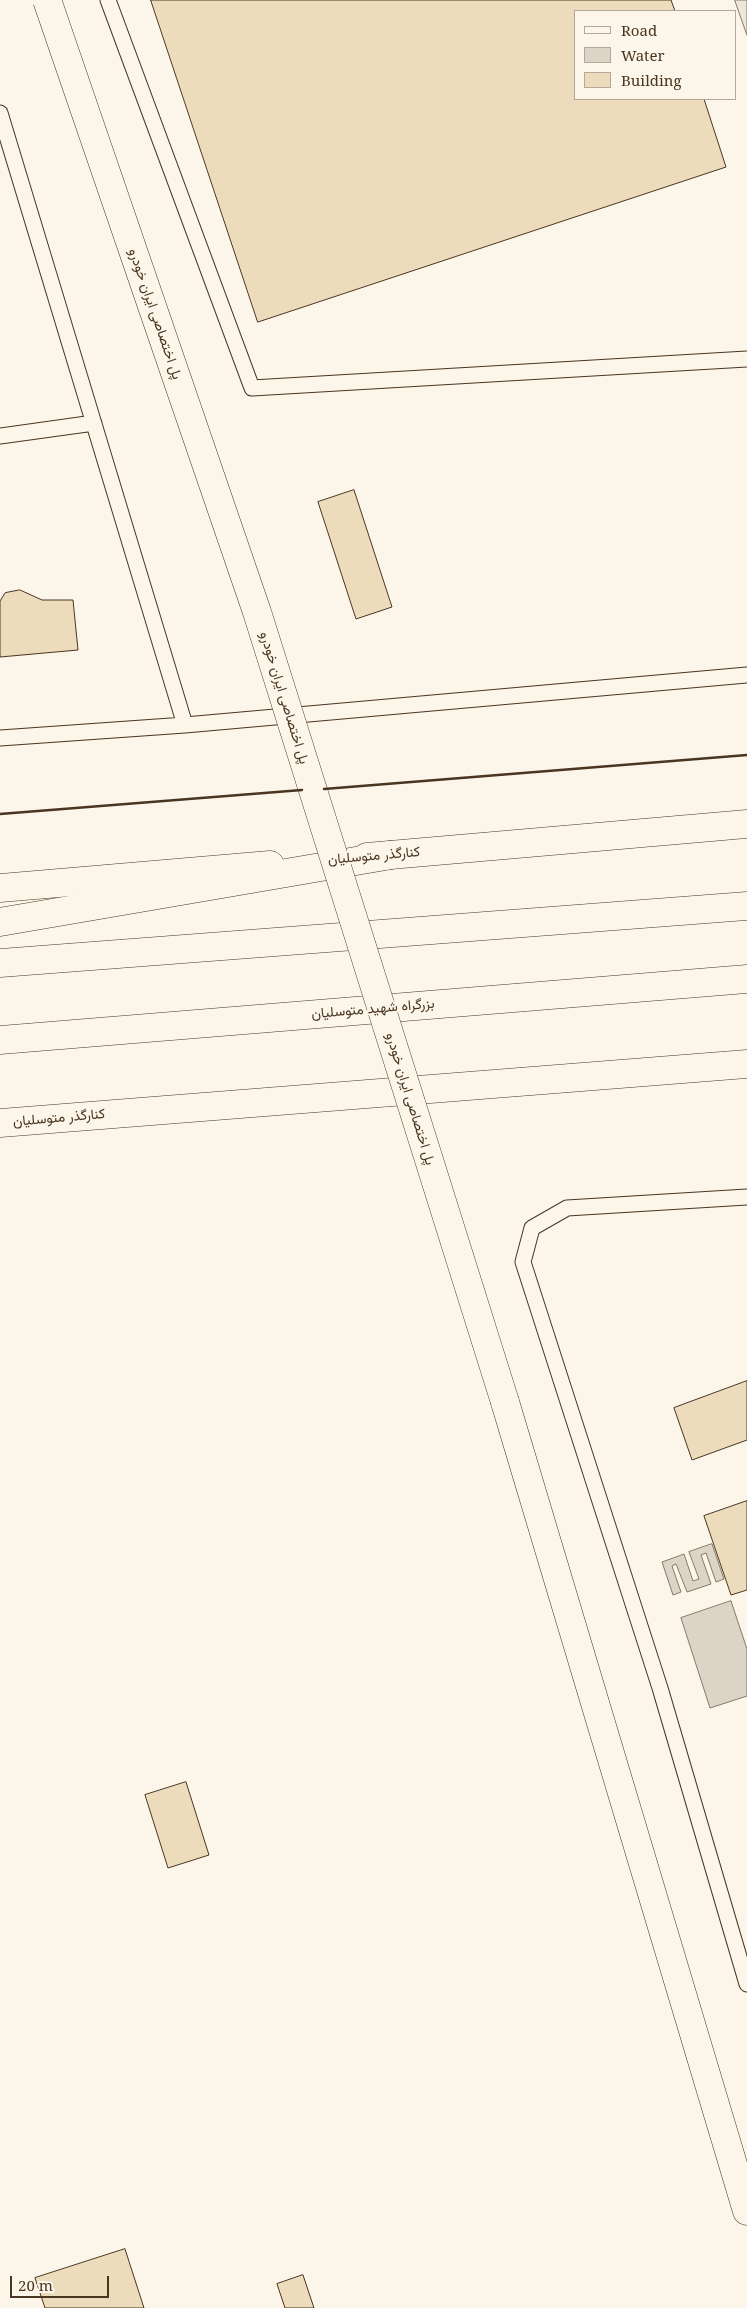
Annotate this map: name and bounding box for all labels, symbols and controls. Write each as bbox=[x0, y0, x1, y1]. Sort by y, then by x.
legend bbox=[574, 10, 737, 100]
text: Road bbox=[621, 20, 657, 40]
text: Water bbox=[621, 45, 664, 65]
text: Building bbox=[621, 70, 682, 90]
street label: پل اختصاصی ایران خودرو bbox=[125, 246, 185, 382]
street label: پل اختصاصی ایران خودرو bbox=[256, 630, 312, 766]
street label: کنارگذر متوسلیان bbox=[327, 844, 421, 868]
street label: بزرگراه شهید متوسلیان bbox=[311, 995, 435, 1023]
street label: پل اختصاصی ایران خودرو bbox=[382, 1031, 438, 1167]
street label: کنارگذر متوسلیان bbox=[12, 1106, 106, 1130]
scale bar bbox=[12, 2266, 111, 2298]
text: 20 m bbox=[18, 2275, 53, 2295]

